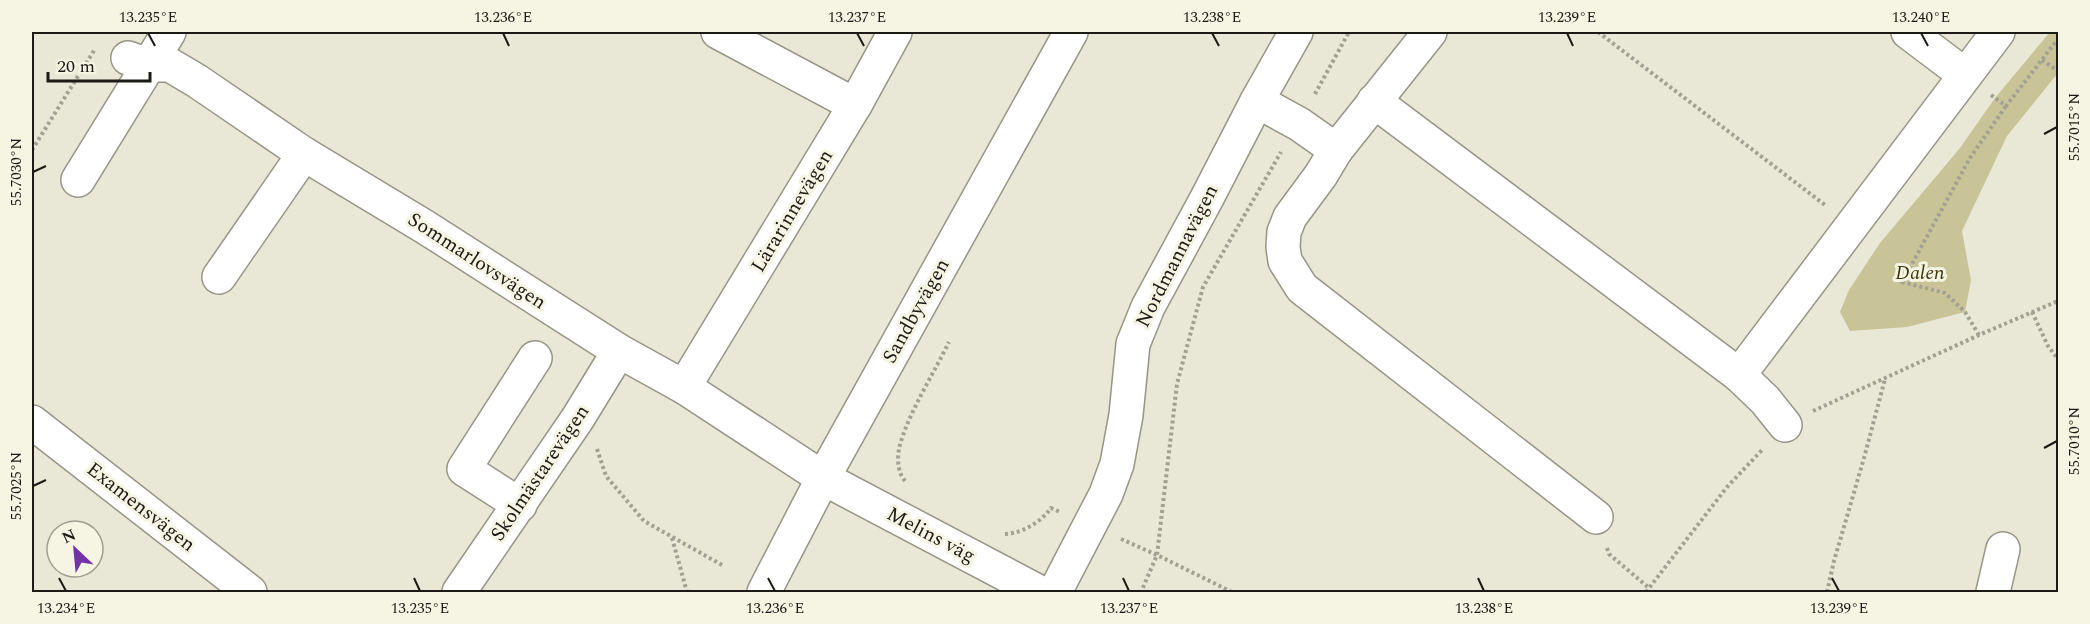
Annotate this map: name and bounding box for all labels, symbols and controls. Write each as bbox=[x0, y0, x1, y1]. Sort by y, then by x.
text: 13.235°E bbox=[119, 6, 177, 29]
text: 13.236°E bbox=[474, 6, 532, 29]
text: 13.237°E bbox=[828, 6, 886, 29]
text: 13.238°E bbox=[1183, 6, 1241, 29]
text: 13.239°E bbox=[1538, 6, 1596, 29]
text: 13.240°E bbox=[1892, 6, 1950, 29]
scale bar bbox=[48, 45, 150, 83]
text: 20 m bbox=[57, 53, 95, 80]
text: 55.7015°N bbox=[2063, 93, 2086, 161]
text: 55.7030°N bbox=[5, 138, 28, 206]
street label: Lärarinnevägen bbox=[743, 144, 841, 278]
street label: Nordmannavägen bbox=[1128, 179, 1226, 333]
street label: Sommarlovsvägen bbox=[402, 205, 552, 317]
street label: Sandbyvägen bbox=[875, 253, 957, 369]
park label: Dalen bbox=[1895, 258, 1945, 288]
street label: Skolmästarevägen bbox=[483, 399, 597, 547]
text: 55.7010°N bbox=[2063, 407, 2086, 475]
text: 55.7025°N bbox=[5, 452, 28, 520]
street label: Examensvägen bbox=[80, 455, 202, 559]
street label: Melins väg bbox=[881, 499, 981, 571]
north arrow bbox=[45, 519, 105, 579]
text: N bbox=[58, 523, 80, 550]
text: 13.234°E bbox=[37, 597, 95, 620]
text: 13.235°E bbox=[391, 597, 449, 620]
text: 13.236°E bbox=[746, 597, 804, 620]
text: 13.237°E bbox=[1100, 597, 1158, 620]
text: 13.238°E bbox=[1455, 597, 1513, 620]
text: 13.239°E bbox=[1810, 597, 1868, 620]

